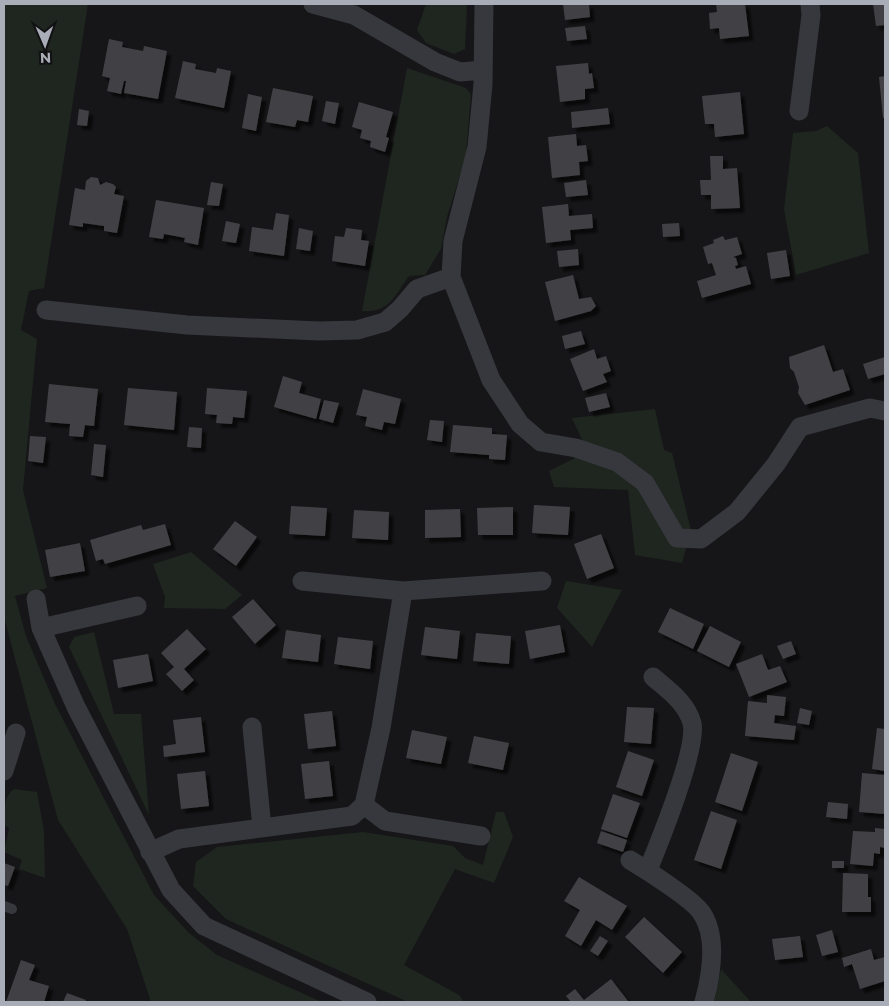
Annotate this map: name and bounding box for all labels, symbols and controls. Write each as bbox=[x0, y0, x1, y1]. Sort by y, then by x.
north arrow bbox=[20, 20, 70, 70]
text: N bbox=[39, 49, 51, 67]

